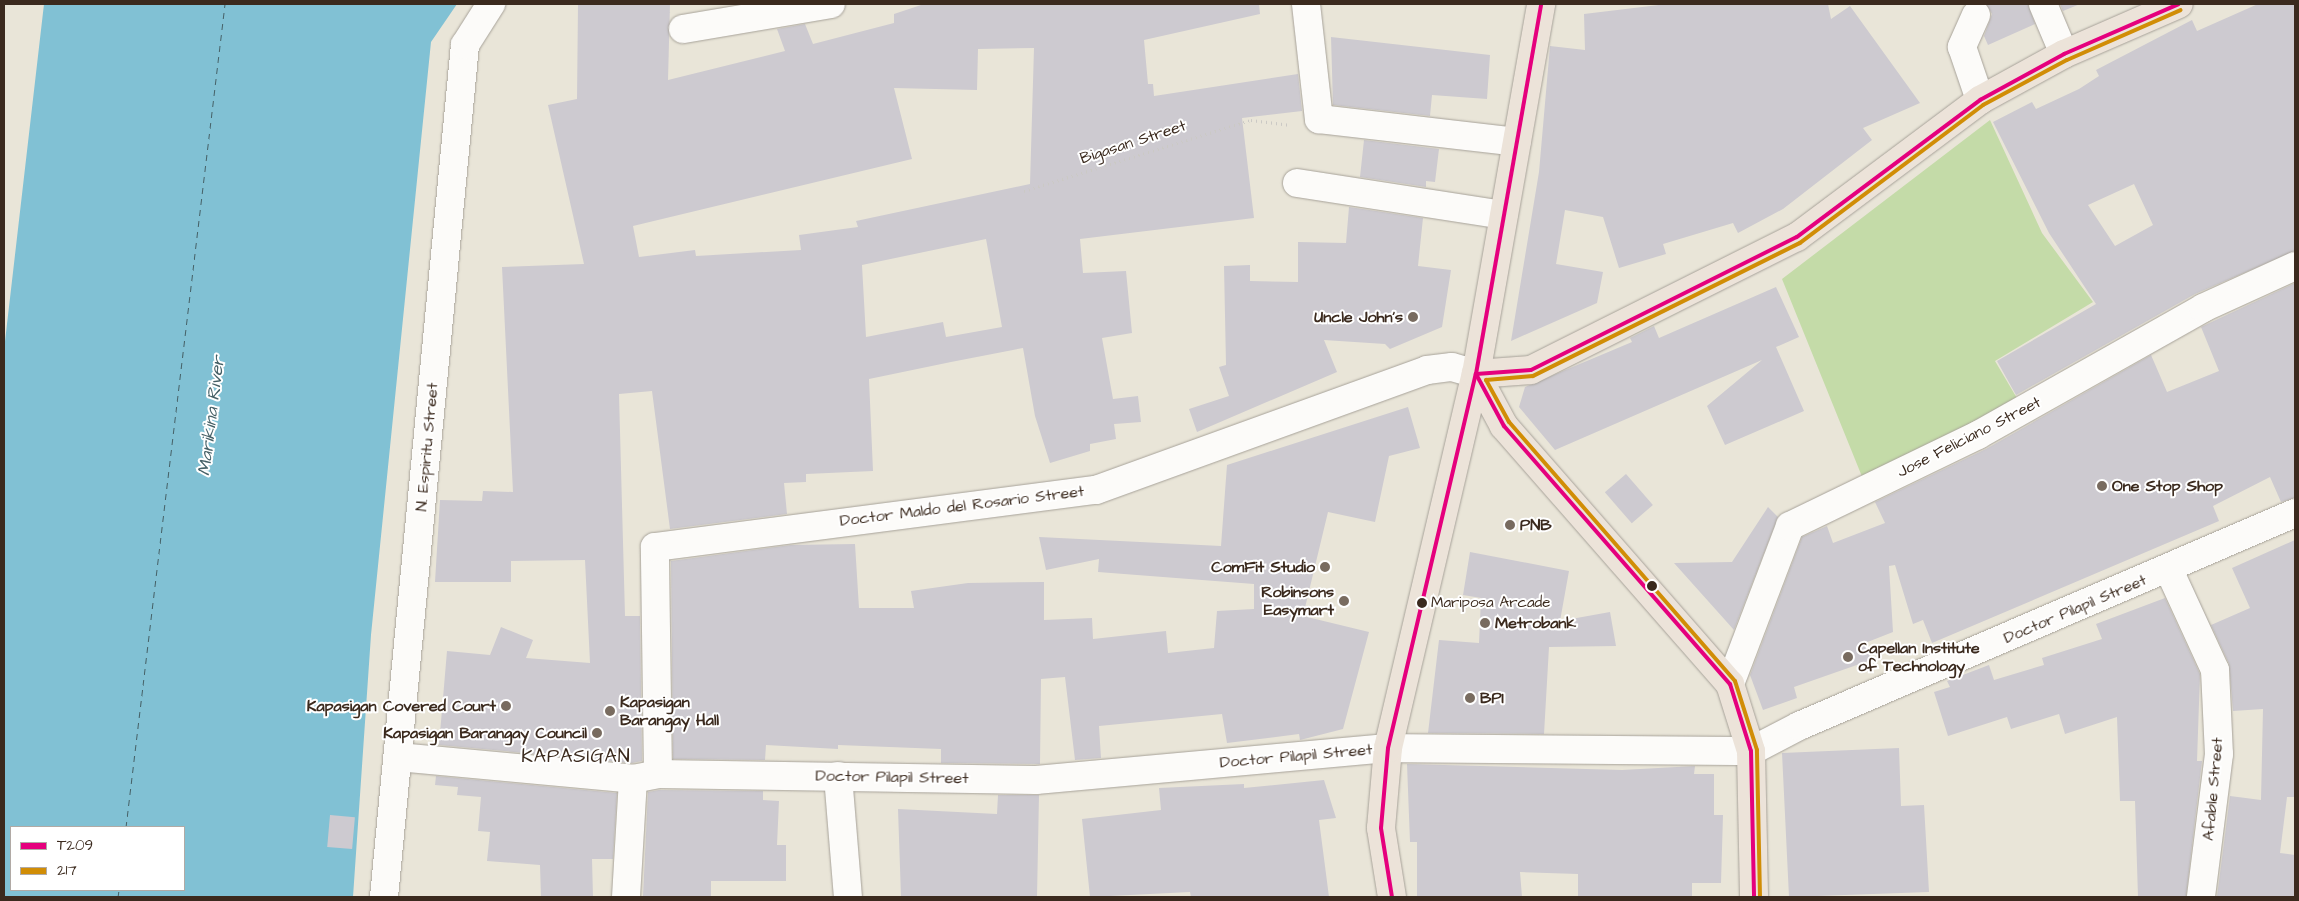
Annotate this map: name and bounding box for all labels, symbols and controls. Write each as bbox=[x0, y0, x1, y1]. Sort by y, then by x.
street label: Bigasan Street bbox=[1078, 116, 1188, 168]
place label: Uncle John's bbox=[1314, 307, 1403, 327]
marker: Uncle John's bbox=[1407, 311, 1419, 323]
water label: Marikina River bbox=[194, 355, 230, 477]
street label: N. Espiritu Street bbox=[412, 382, 442, 512]
street label: Jose Feliciano Street bbox=[1894, 392, 2044, 482]
place label: One Stop Shop bbox=[2112, 476, 2223, 496]
marker: One Stop Shop bbox=[2096, 480, 2108, 492]
street label: Doctor Maldo del Rosario Street bbox=[839, 481, 1085, 531]
place label: PNB bbox=[1520, 515, 1552, 535]
marker: PNB bbox=[1504, 519, 1516, 531]
place label: ComFit Studio bbox=[1211, 557, 1315, 577]
marker: ComFit Studio bbox=[1319, 561, 1331, 573]
street label: Doctor Pilapil Street bbox=[2001, 570, 2149, 648]
unlabelled marker bbox=[1647, 581, 1657, 591]
place label: Robinsons Easymart bbox=[1261, 582, 1334, 620]
place label: Mariposa Arcade bbox=[1431, 594, 1550, 612]
marker: Robinsons Easymart bbox=[1338, 595, 1350, 607]
marker: Mariposa Arcade bbox=[1417, 598, 1427, 608]
place label: Metrobank bbox=[1495, 613, 1576, 633]
marker: Metrobank bbox=[1479, 617, 1491, 629]
place label: Capellan Institute of Technology bbox=[1858, 638, 1980, 676]
marker: Capellan Institute of Technology bbox=[1842, 651, 1854, 663]
place label: BPI bbox=[1480, 688, 1504, 708]
place label: Kapasigan Barangay Hall bbox=[620, 692, 719, 730]
marker: BPI bbox=[1464, 692, 1476, 704]
place label: Kapasigan Covered Court bbox=[307, 696, 496, 716]
marker: Kapasigan Covered Court bbox=[500, 700, 512, 712]
marker: Kapasigan Barangay Hall bbox=[604, 705, 616, 717]
place label: Kapasigan Barangay Council bbox=[383, 723, 587, 743]
marker: Kapasigan Barangay Council bbox=[591, 727, 603, 739]
street label: Afable Street bbox=[2199, 736, 2227, 842]
street label: Doctor Pilapil Street bbox=[1219, 740, 1373, 772]
district label: KAPASIGAN bbox=[520, 746, 632, 768]
street label: Doctor Pilapil Street bbox=[815, 766, 969, 788]
legend bbox=[10, 826, 185, 891]
text: T209 bbox=[57, 835, 93, 856]
text: 217 bbox=[57, 860, 77, 881]

